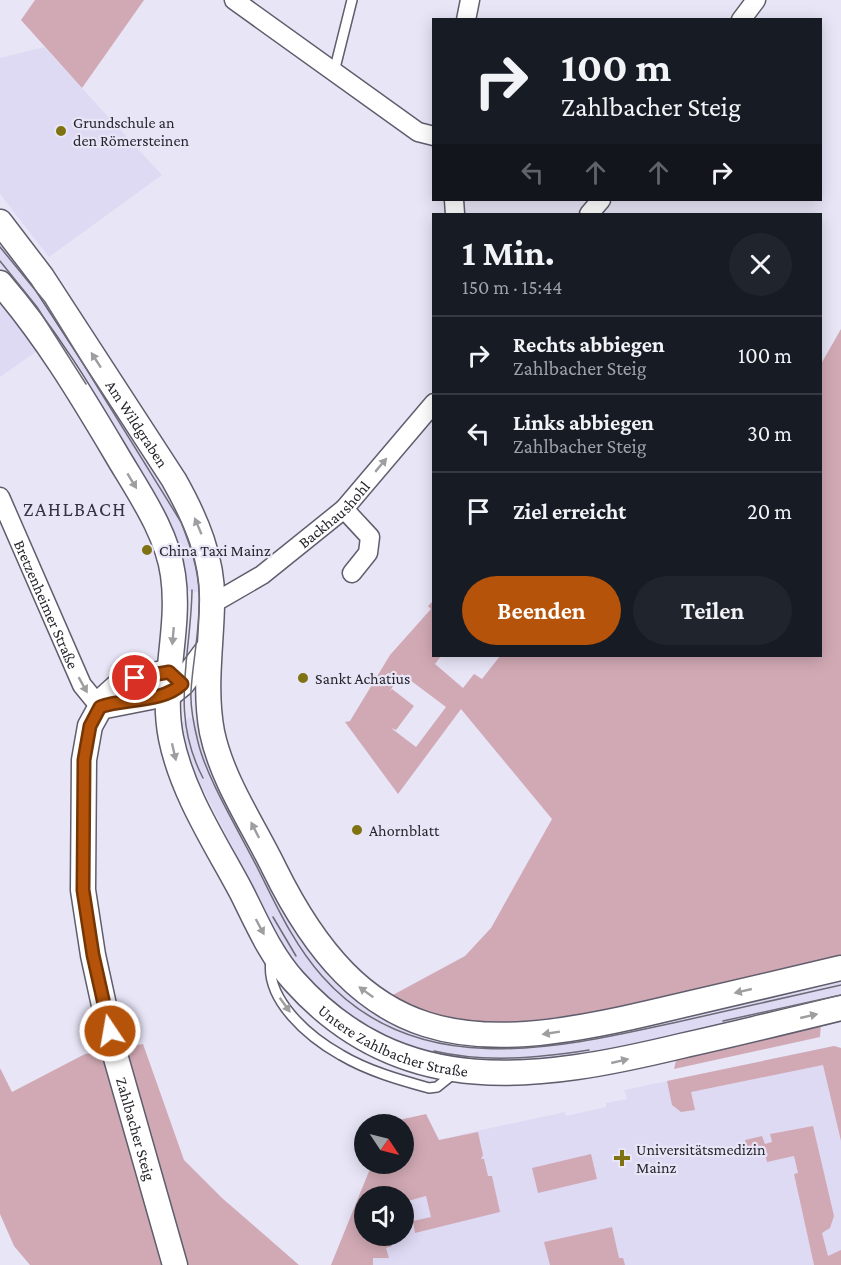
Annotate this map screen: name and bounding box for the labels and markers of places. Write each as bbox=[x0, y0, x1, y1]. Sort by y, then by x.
place label: Grundschule an den Römersteinen bbox=[73, 114, 189, 149]
marker: Grundschule an den Römersteinen bbox=[54, 124, 68, 138]
place label: China Taxi Mainz bbox=[159, 542, 271, 559]
marker: China Taxi Mainz bbox=[140, 543, 154, 557]
pin bbox=[109, 652, 160, 703]
place label: Sankt Achatius bbox=[315, 670, 410, 687]
marker: Sankt Achatius bbox=[296, 671, 310, 685]
place label: Ahornblatt bbox=[369, 822, 440, 839]
marker: Ahornblatt bbox=[350, 823, 364, 837]
place label: Universitätsmedizin Mainz bbox=[636, 1141, 766, 1176]
marker: Universitätsmedizin Mainz bbox=[613, 1149, 631, 1167]

